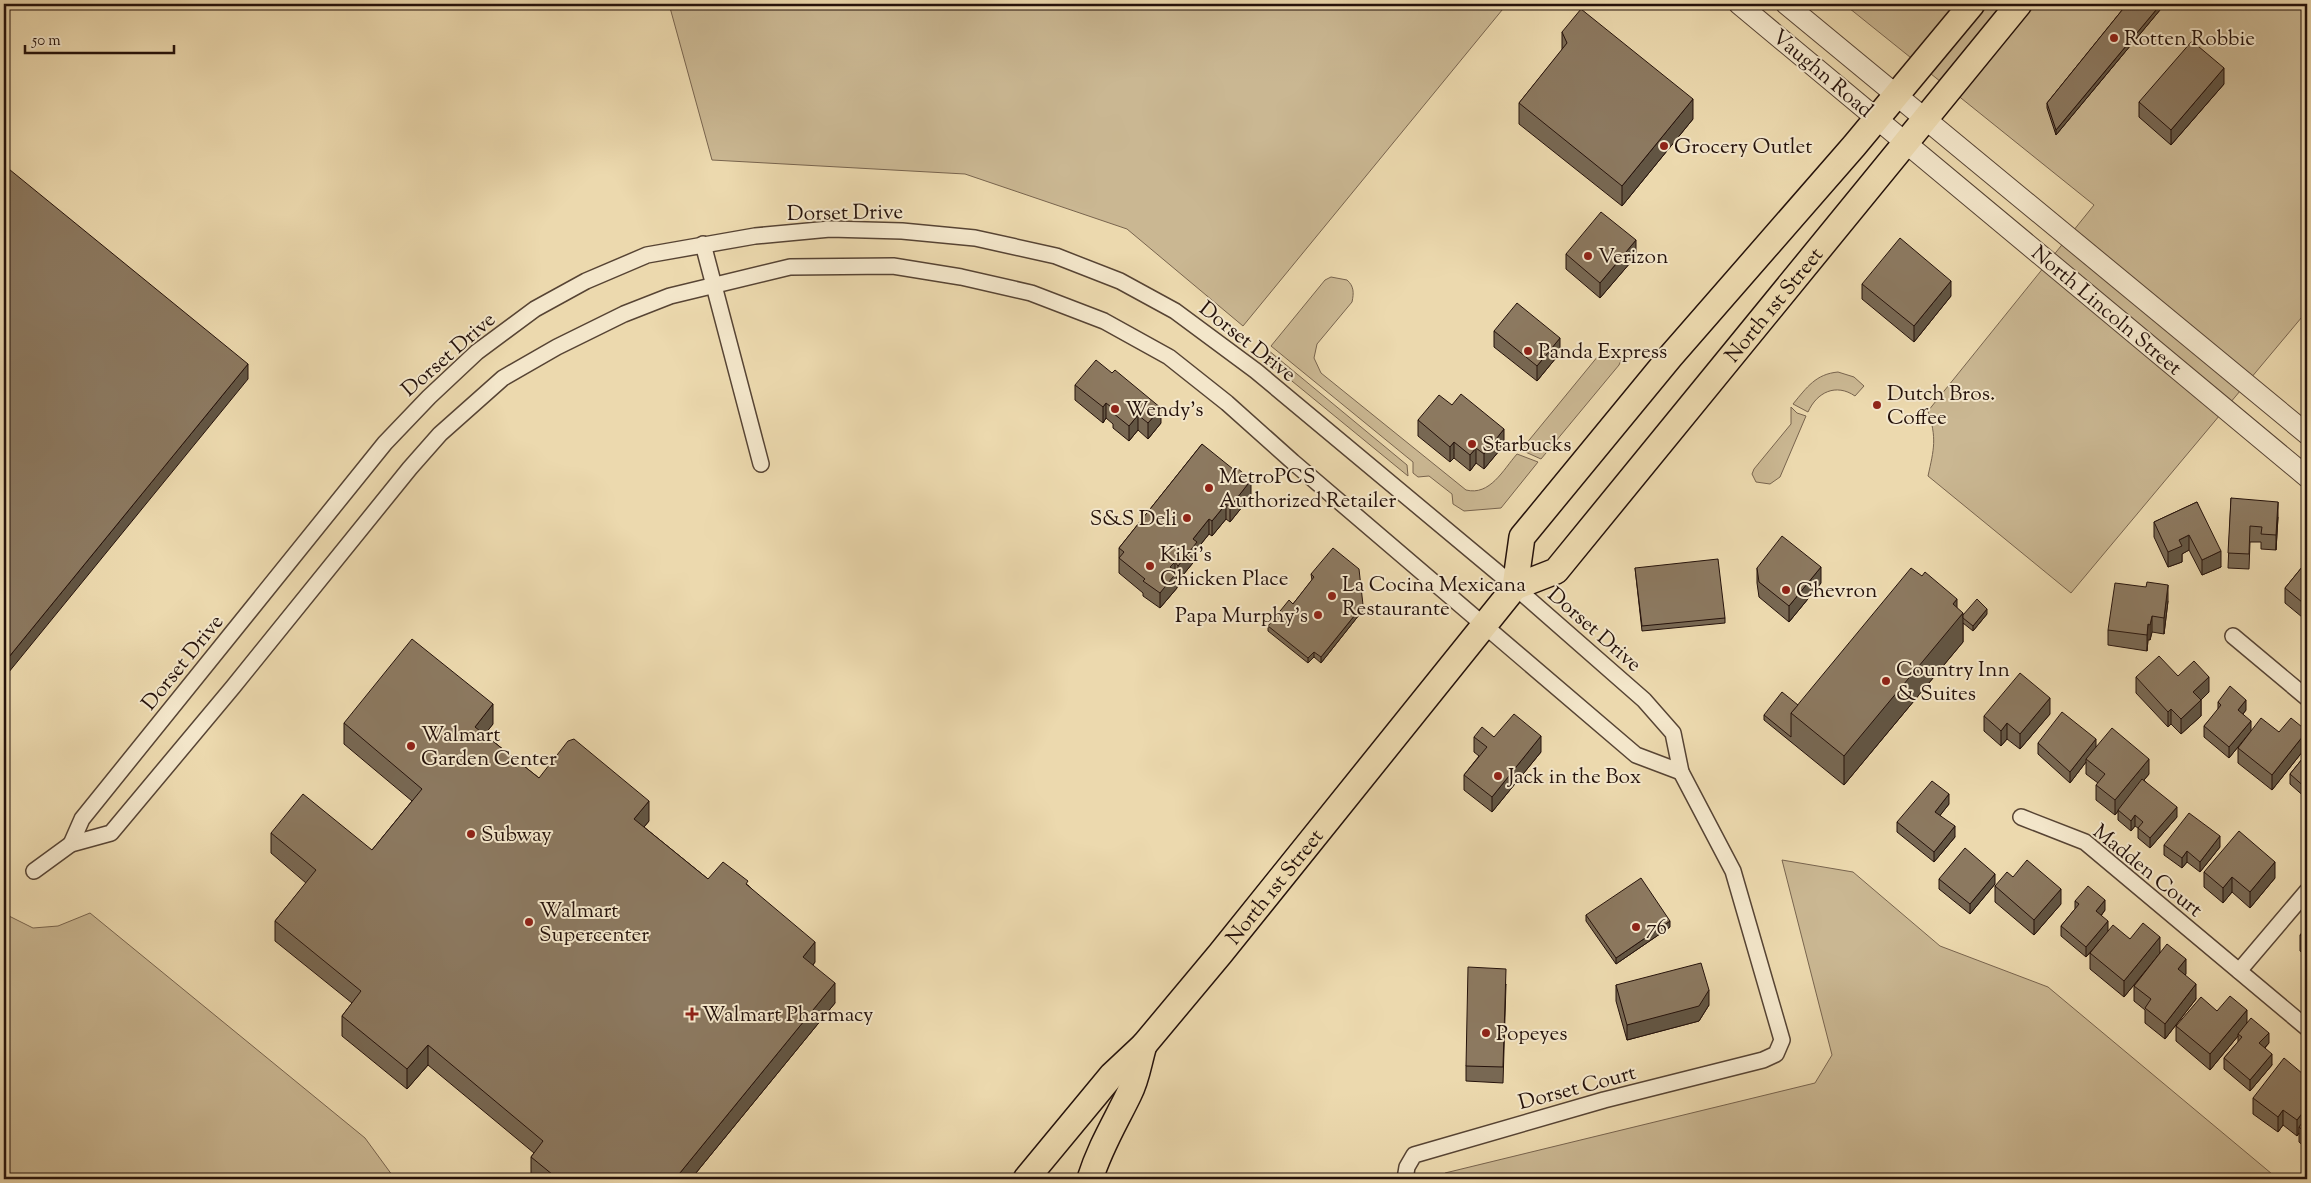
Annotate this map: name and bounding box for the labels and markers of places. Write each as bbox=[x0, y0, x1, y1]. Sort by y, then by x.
place label: Rotten Robbie bbox=[2124, 25, 2255, 55]
marker: Rotten Robbie bbox=[2108, 32, 2120, 44]
place label: Grocery Outlet bbox=[1674, 133, 1812, 163]
marker: Grocery Outlet bbox=[1658, 140, 1670, 152]
place label: Verizon bbox=[1598, 243, 1668, 273]
marker: Verizon bbox=[1582, 250, 1594, 262]
place label: Panda Express bbox=[1538, 338, 1667, 368]
marker: Panda Express bbox=[1522, 345, 1534, 357]
place label: Dutch Bros. Coffee bbox=[1887, 380, 1995, 434]
place label: Wendy's bbox=[1125, 396, 1204, 426]
marker: Dutch Bros. Coffee bbox=[1871, 399, 1883, 411]
marker: Wendy's bbox=[1109, 403, 1121, 415]
place label: Starbucks bbox=[1482, 431, 1571, 461]
marker: Starbucks bbox=[1466, 438, 1478, 450]
place label: MetroPCS Authorized Retailer bbox=[1219, 463, 1397, 517]
marker: MetroPCS Authorized Retailer bbox=[1203, 482, 1215, 494]
place label: S&S Deli bbox=[1090, 505, 1177, 535]
marker: S&S Deli bbox=[1181, 512, 1193, 524]
place label: Kiki's Chicken Place bbox=[1160, 541, 1289, 595]
marker: Kiki's Chicken Place bbox=[1144, 560, 1156, 572]
place label: La Cocina Mexicana Restaurante bbox=[1342, 571, 1526, 625]
place label: Chevron bbox=[1796, 577, 1877, 607]
marker: Chevron bbox=[1780, 584, 1792, 596]
marker: La Cocina Mexicana Restaurante bbox=[1326, 590, 1338, 602]
place label: Papa Murphy's bbox=[1175, 602, 1308, 632]
marker: Papa Murphy's bbox=[1312, 609, 1324, 621]
place label: Country Inn & Suites bbox=[1896, 656, 2010, 710]
marker: Country Inn & Suites bbox=[1880, 675, 1892, 687]
place label: Walmart Garden Center bbox=[421, 721, 557, 775]
marker: Walmart Garden Center bbox=[405, 740, 417, 752]
place label: Jack in the Box bbox=[1507, 763, 1641, 793]
marker: Jack in the Box bbox=[1492, 770, 1504, 782]
place label: Subway bbox=[481, 821, 552, 851]
marker: Subway bbox=[465, 828, 477, 840]
place label: Walmart Supercenter bbox=[539, 897, 649, 951]
place label: 76 bbox=[1646, 914, 1667, 944]
marker: Walmart Supercenter bbox=[523, 916, 535, 928]
marker: 76 bbox=[1630, 921, 1642, 933]
place label: Walmart Pharmacy bbox=[702, 1001, 874, 1031]
marker: Walmart Pharmacy bbox=[686, 1008, 698, 1020]
place label: Popeyes bbox=[1496, 1020, 1567, 1050]
marker: Popeyes bbox=[1480, 1027, 1492, 1039]

